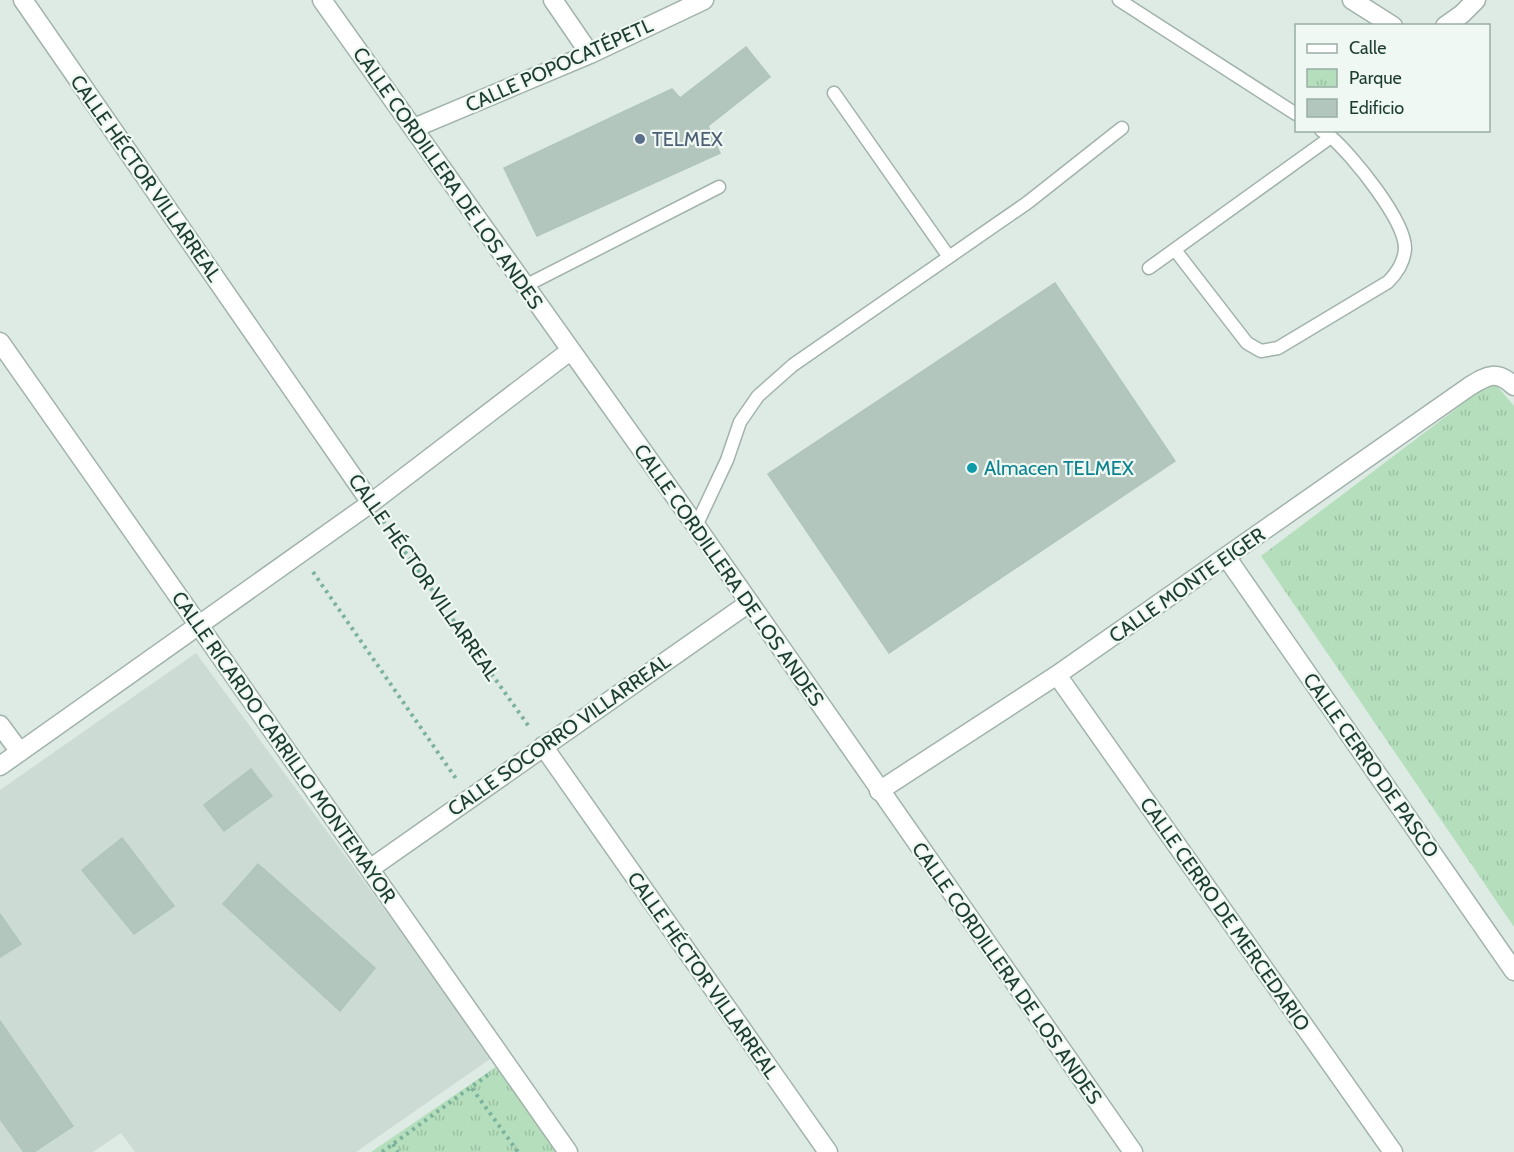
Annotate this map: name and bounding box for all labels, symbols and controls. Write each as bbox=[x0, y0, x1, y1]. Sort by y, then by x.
street label: CALLE POPOCATÉPETL bbox=[462, 13, 656, 117]
legend bbox=[1295, 24, 1490, 132]
text: Calle bbox=[1349, 37, 1386, 59]
street label: CALLE CORDILLERA DE LOS ANDES bbox=[348, 42, 548, 314]
text: Parque bbox=[1349, 67, 1402, 89]
street label: CALLE HÉCTOR VILLARREAL bbox=[65, 70, 227, 286]
text: Edificio bbox=[1349, 97, 1404, 119]
place label: TELMEX bbox=[652, 127, 723, 151]
marker: TELMEX bbox=[633, 132, 647, 146]
street label: CALLE CORDILLERA DE LOS ANDES bbox=[629, 439, 829, 711]
place label: Almacen TELMEX bbox=[984, 456, 1134, 480]
marker: Almacen TELMEX bbox=[965, 461, 979, 475]
street label: CALLE HÉCTOR VILLARREAL bbox=[343, 469, 505, 685]
street label: CALLE MONTE EIGER bbox=[1104, 522, 1270, 648]
street label: CALLE RICARDO CARRILLO MONTEMAYOR bbox=[167, 587, 401, 907]
street label: CALLE SOCORRO VILLARREAL bbox=[443, 649, 675, 821]
street label: CALLE CERRO DE PASCO bbox=[1298, 668, 1444, 862]
street label: CALLE CERRO DE MERCEDARIO bbox=[1135, 793, 1315, 1035]
street label: CALLE CORDILLERA DE LOS ANDES bbox=[907, 837, 1107, 1109]
street label: CALLE HÉCTOR VILLARREAL bbox=[622, 867, 784, 1083]

